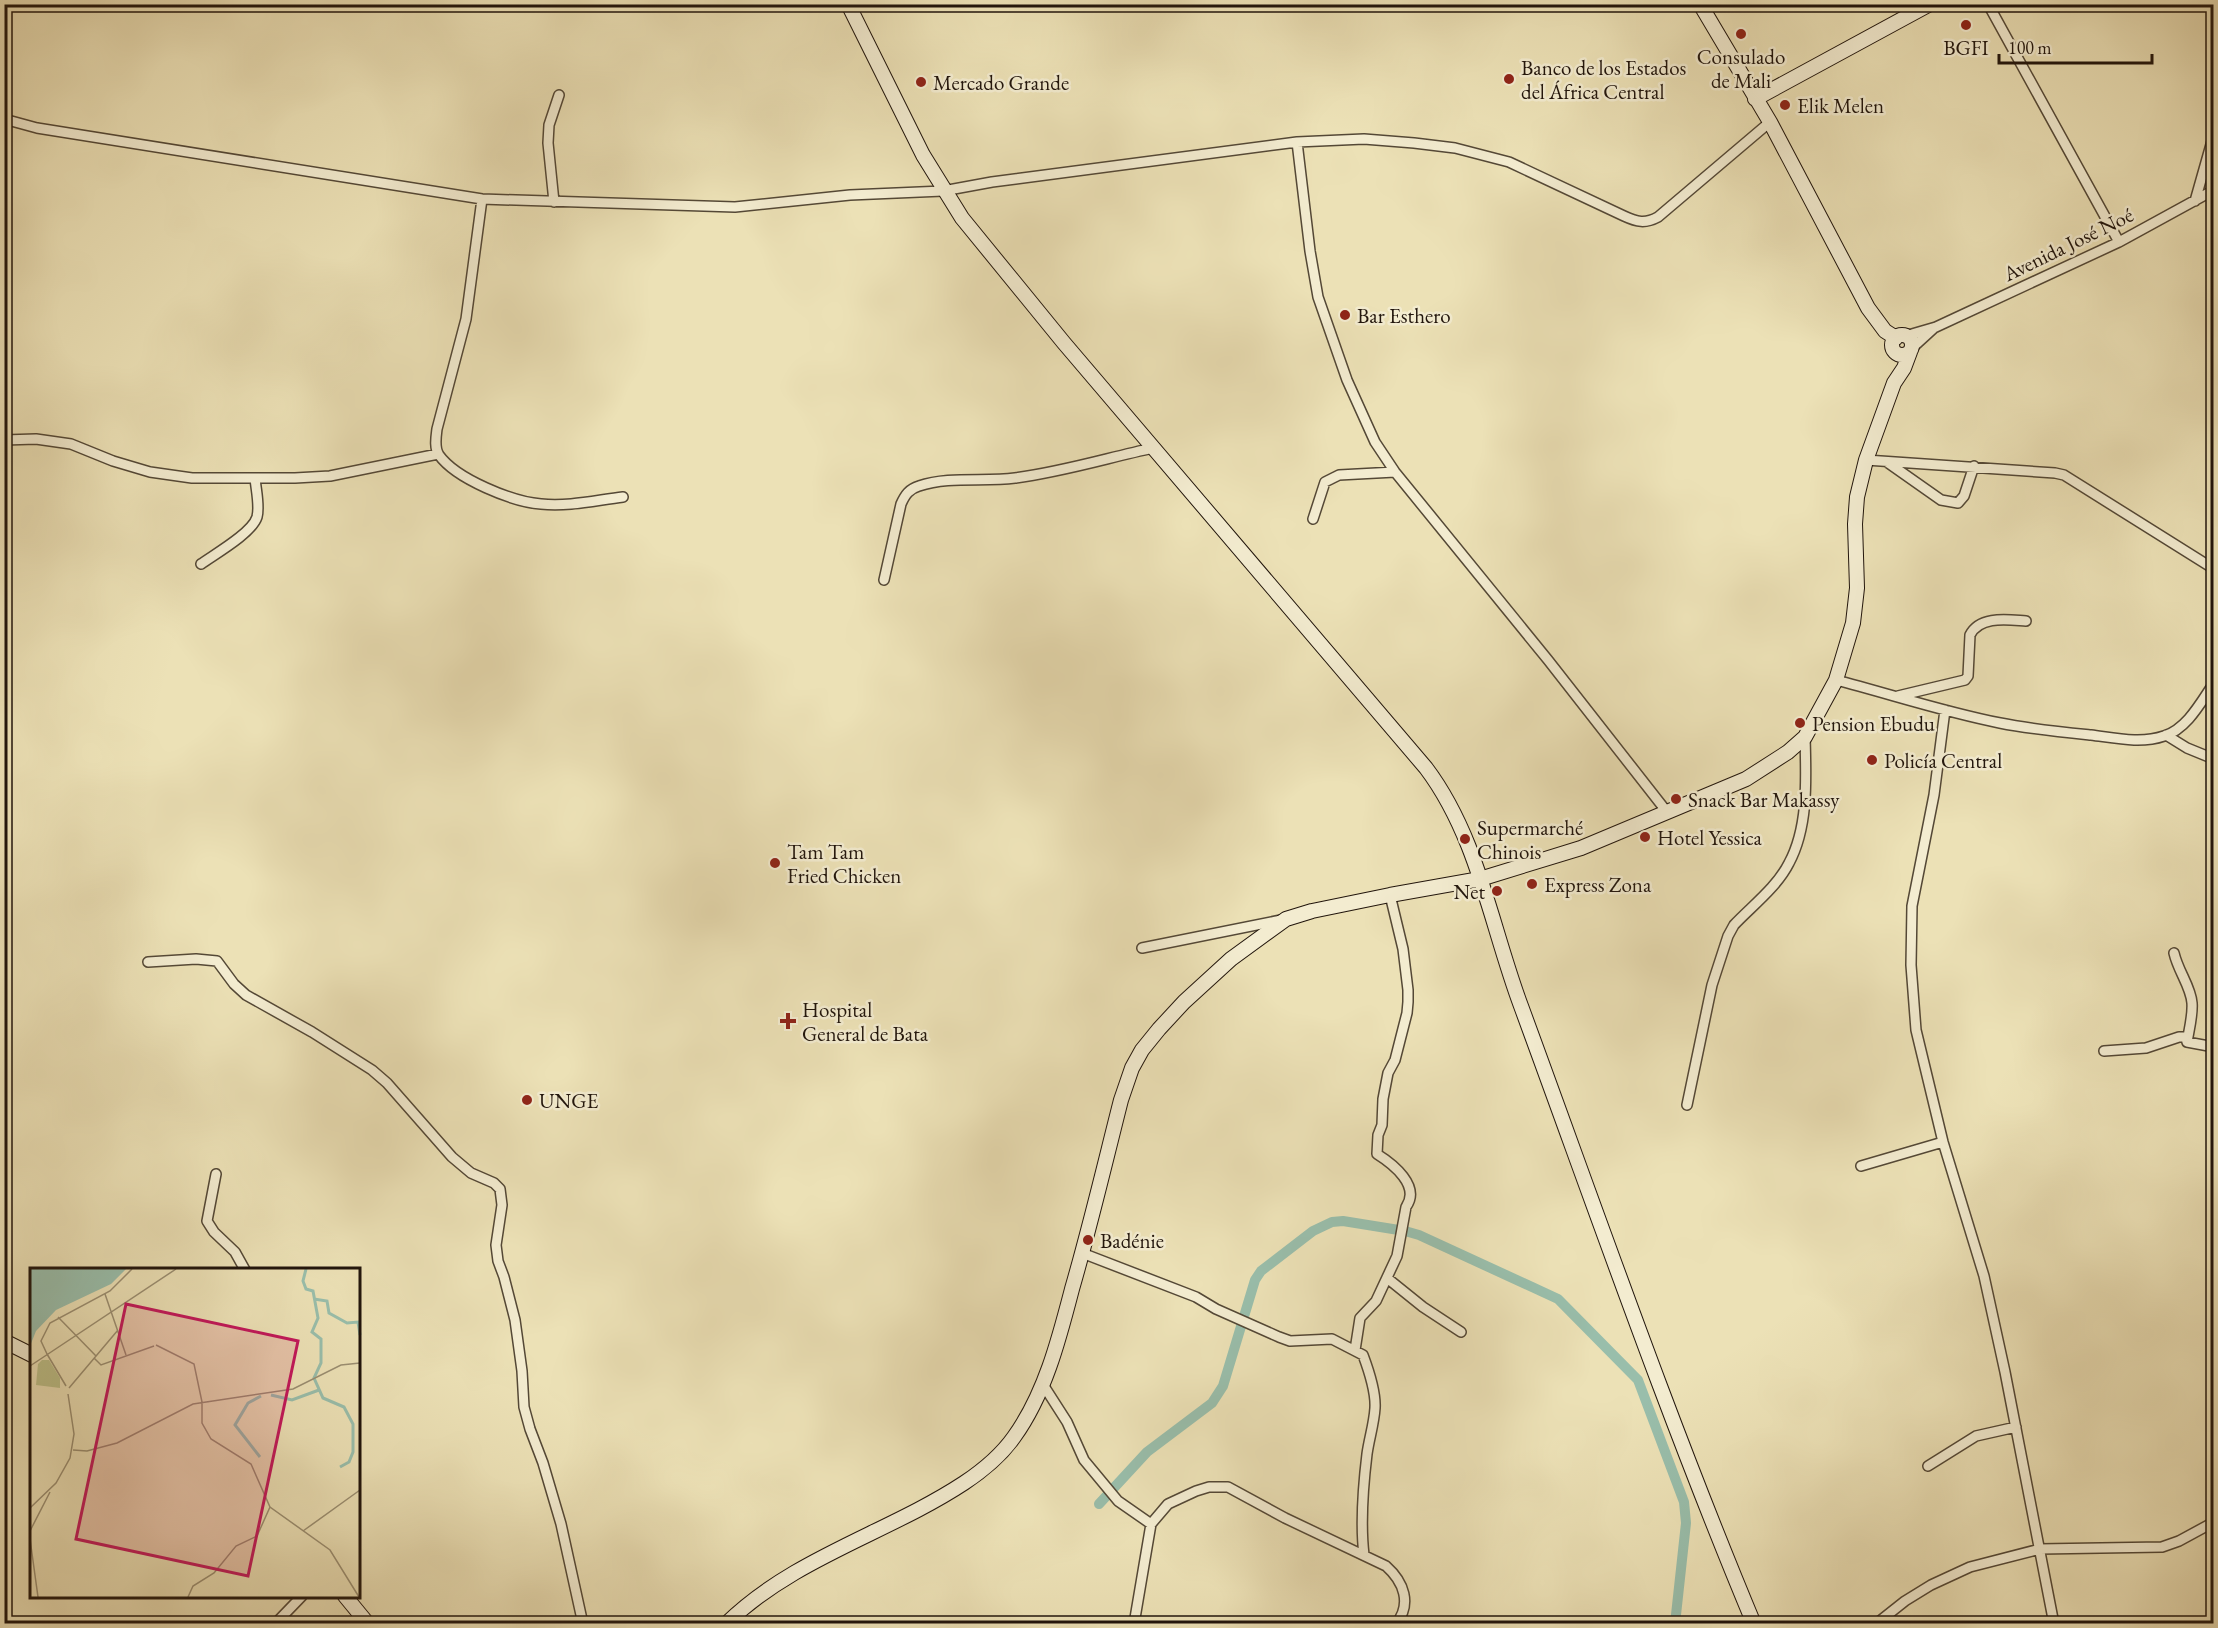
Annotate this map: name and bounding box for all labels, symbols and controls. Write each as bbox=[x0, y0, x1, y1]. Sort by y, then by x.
marker: BGFI bbox=[1959, 18, 1973, 32]
marker: Consulado de Mali bbox=[1734, 27, 1748, 41]
scale bar bbox=[1999, 27, 2152, 65]
place label: BGFI bbox=[1943, 34, 1989, 61]
text: 100 m bbox=[2008, 36, 2052, 59]
place label: Consulado de Mali bbox=[1697, 43, 1785, 94]
place label: Banco de los Estados del África Central bbox=[1521, 54, 1687, 105]
place label: Mercado Grande bbox=[933, 69, 1069, 96]
marker: Banco de los Estados del África Central bbox=[1502, 72, 1516, 86]
marker: Mercado Grande bbox=[914, 75, 928, 89]
place label: Elik Melen bbox=[1797, 92, 1884, 119]
marker: Elik Melen bbox=[1778, 98, 1792, 112]
street label: Avenida José Noé bbox=[1998, 201, 2137, 288]
place label: Bar Esthero bbox=[1357, 302, 1451, 329]
marker: Bar Esthero bbox=[1338, 308, 1352, 322]
place label: Pension Ebudu bbox=[1812, 710, 1935, 737]
marker: Pension Ebudu bbox=[1793, 716, 1807, 730]
place label: Policía Central bbox=[1884, 747, 2002, 774]
marker: Policía Central bbox=[1865, 753, 1879, 767]
place label: Snack Bar Makassy bbox=[1688, 786, 1840, 813]
marker: Snack Bar Makassy bbox=[1669, 792, 1683, 806]
place label: Supermarché Chinois bbox=[1477, 814, 1583, 865]
place label: Hotel Yessica bbox=[1657, 824, 1763, 851]
marker: Hotel Yessica bbox=[1638, 830, 1652, 844]
marker: Supermarché Chinois bbox=[1458, 832, 1472, 846]
place label: Tam Tam Fried Chicken bbox=[787, 838, 901, 889]
marker: Tam Tam Fried Chicken bbox=[768, 856, 782, 870]
place label: Express Zona bbox=[1544, 871, 1652, 898]
marker: Express Zona bbox=[1525, 877, 1539, 891]
place label: Net bbox=[1454, 878, 1485, 905]
marker: Net bbox=[1490, 884, 1504, 898]
place label: Hospital General de Bata bbox=[802, 996, 929, 1047]
marker: Hospital General de Bata bbox=[779, 1012, 797, 1030]
place label: UNGE bbox=[539, 1087, 598, 1114]
marker: UNGE bbox=[520, 1093, 534, 1107]
place label: Badénie bbox=[1100, 1227, 1164, 1254]
marker: Badénie bbox=[1081, 1233, 1095, 1247]
inset map bbox=[30, 1268, 360, 1598]

